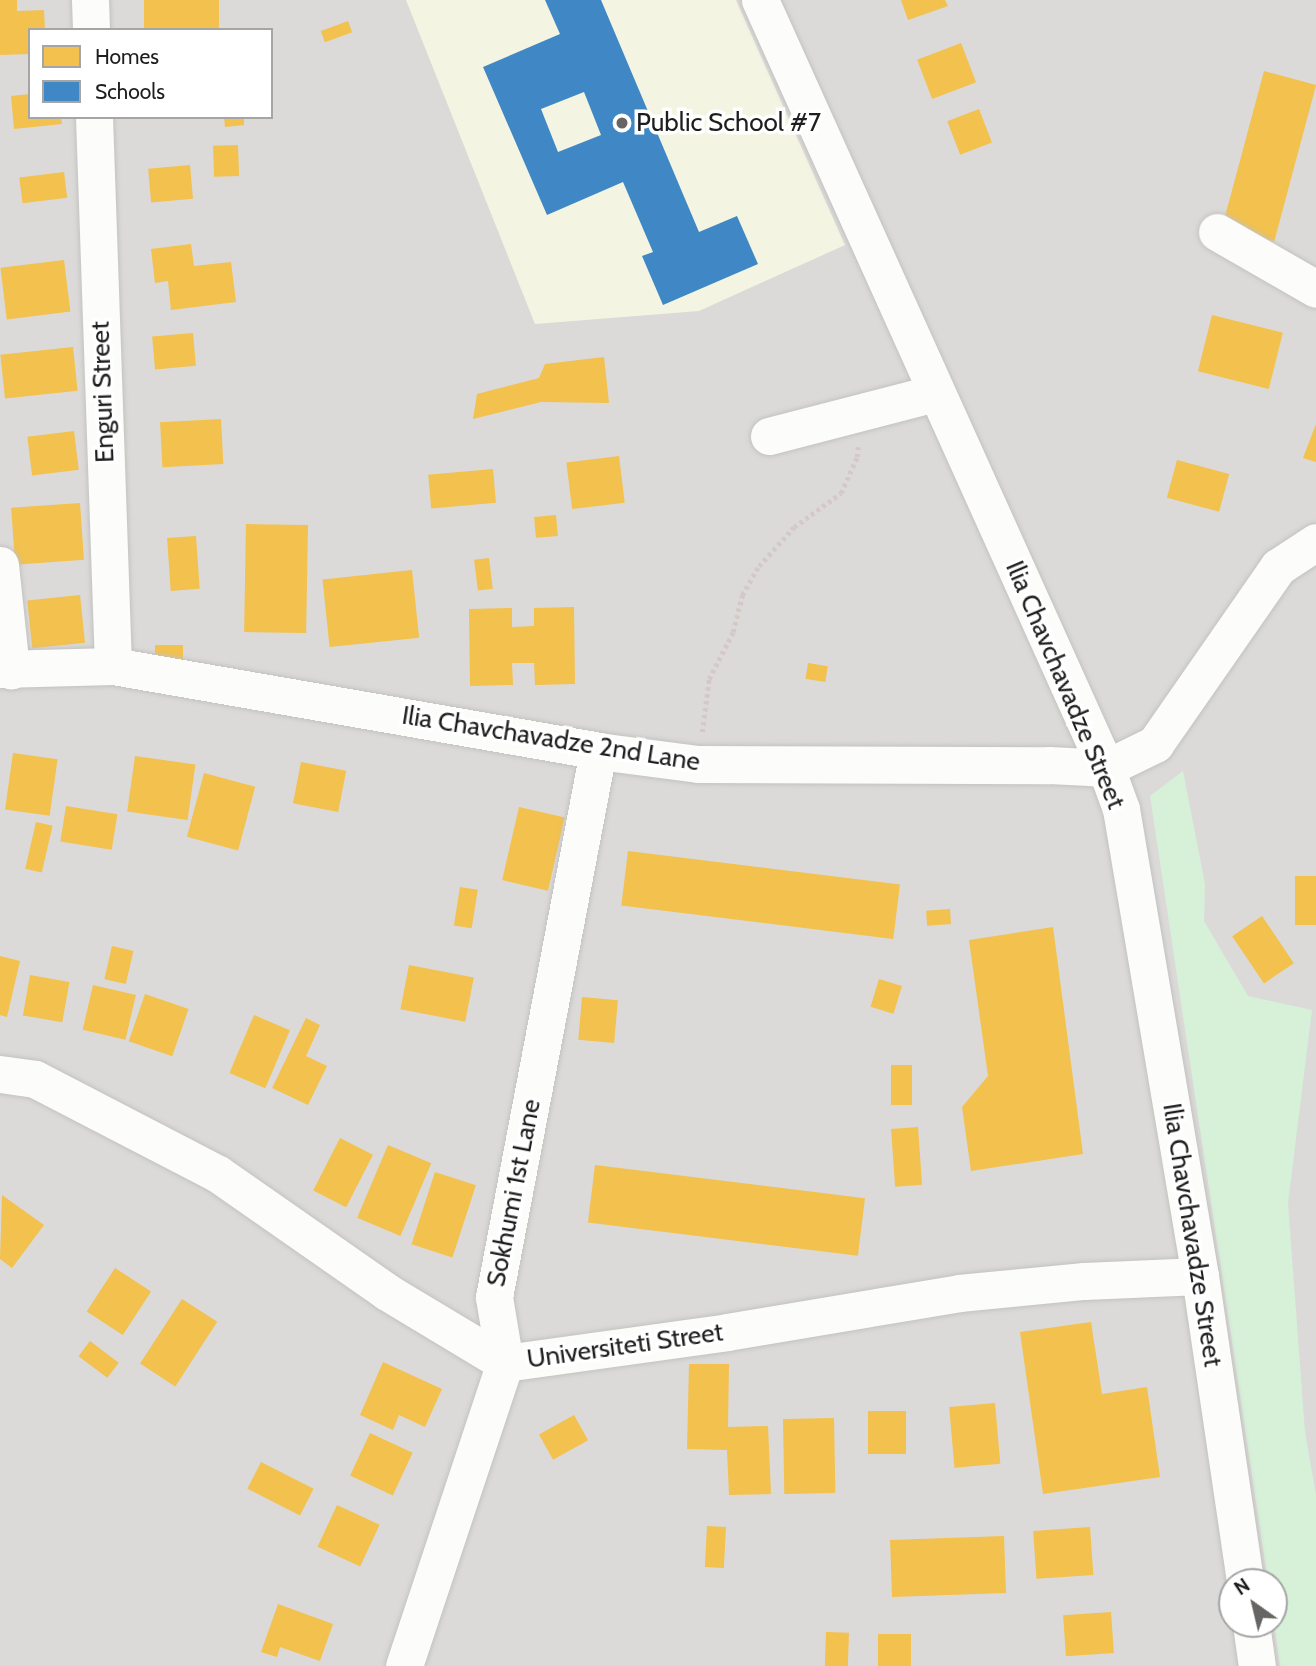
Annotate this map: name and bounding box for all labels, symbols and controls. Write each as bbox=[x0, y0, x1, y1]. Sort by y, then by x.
legend bbox=[28, 28, 273, 119]
text: Homes bbox=[95, 44, 159, 69]
text: Schools bbox=[95, 79, 165, 104]
place label: Public School #7 bbox=[636, 107, 821, 139]
marker: Public School #7 bbox=[614, 115, 630, 131]
street label: Enguri Street bbox=[85, 321, 121, 463]
street label: Ilia Chavchavadze Street bbox=[999, 556, 1131, 814]
street label: Ilia Chavchavadze 2nd Lane bbox=[400, 700, 702, 778]
street label: Sokhumi 1st Lane bbox=[481, 1097, 547, 1289]
street label: Ilia Chavchavadze Street bbox=[1156, 1101, 1228, 1369]
street label: Universiteti Street bbox=[525, 1317, 725, 1375]
north arrow bbox=[1218, 1568, 1288, 1638]
text: N bbox=[1230, 1574, 1254, 1600]

